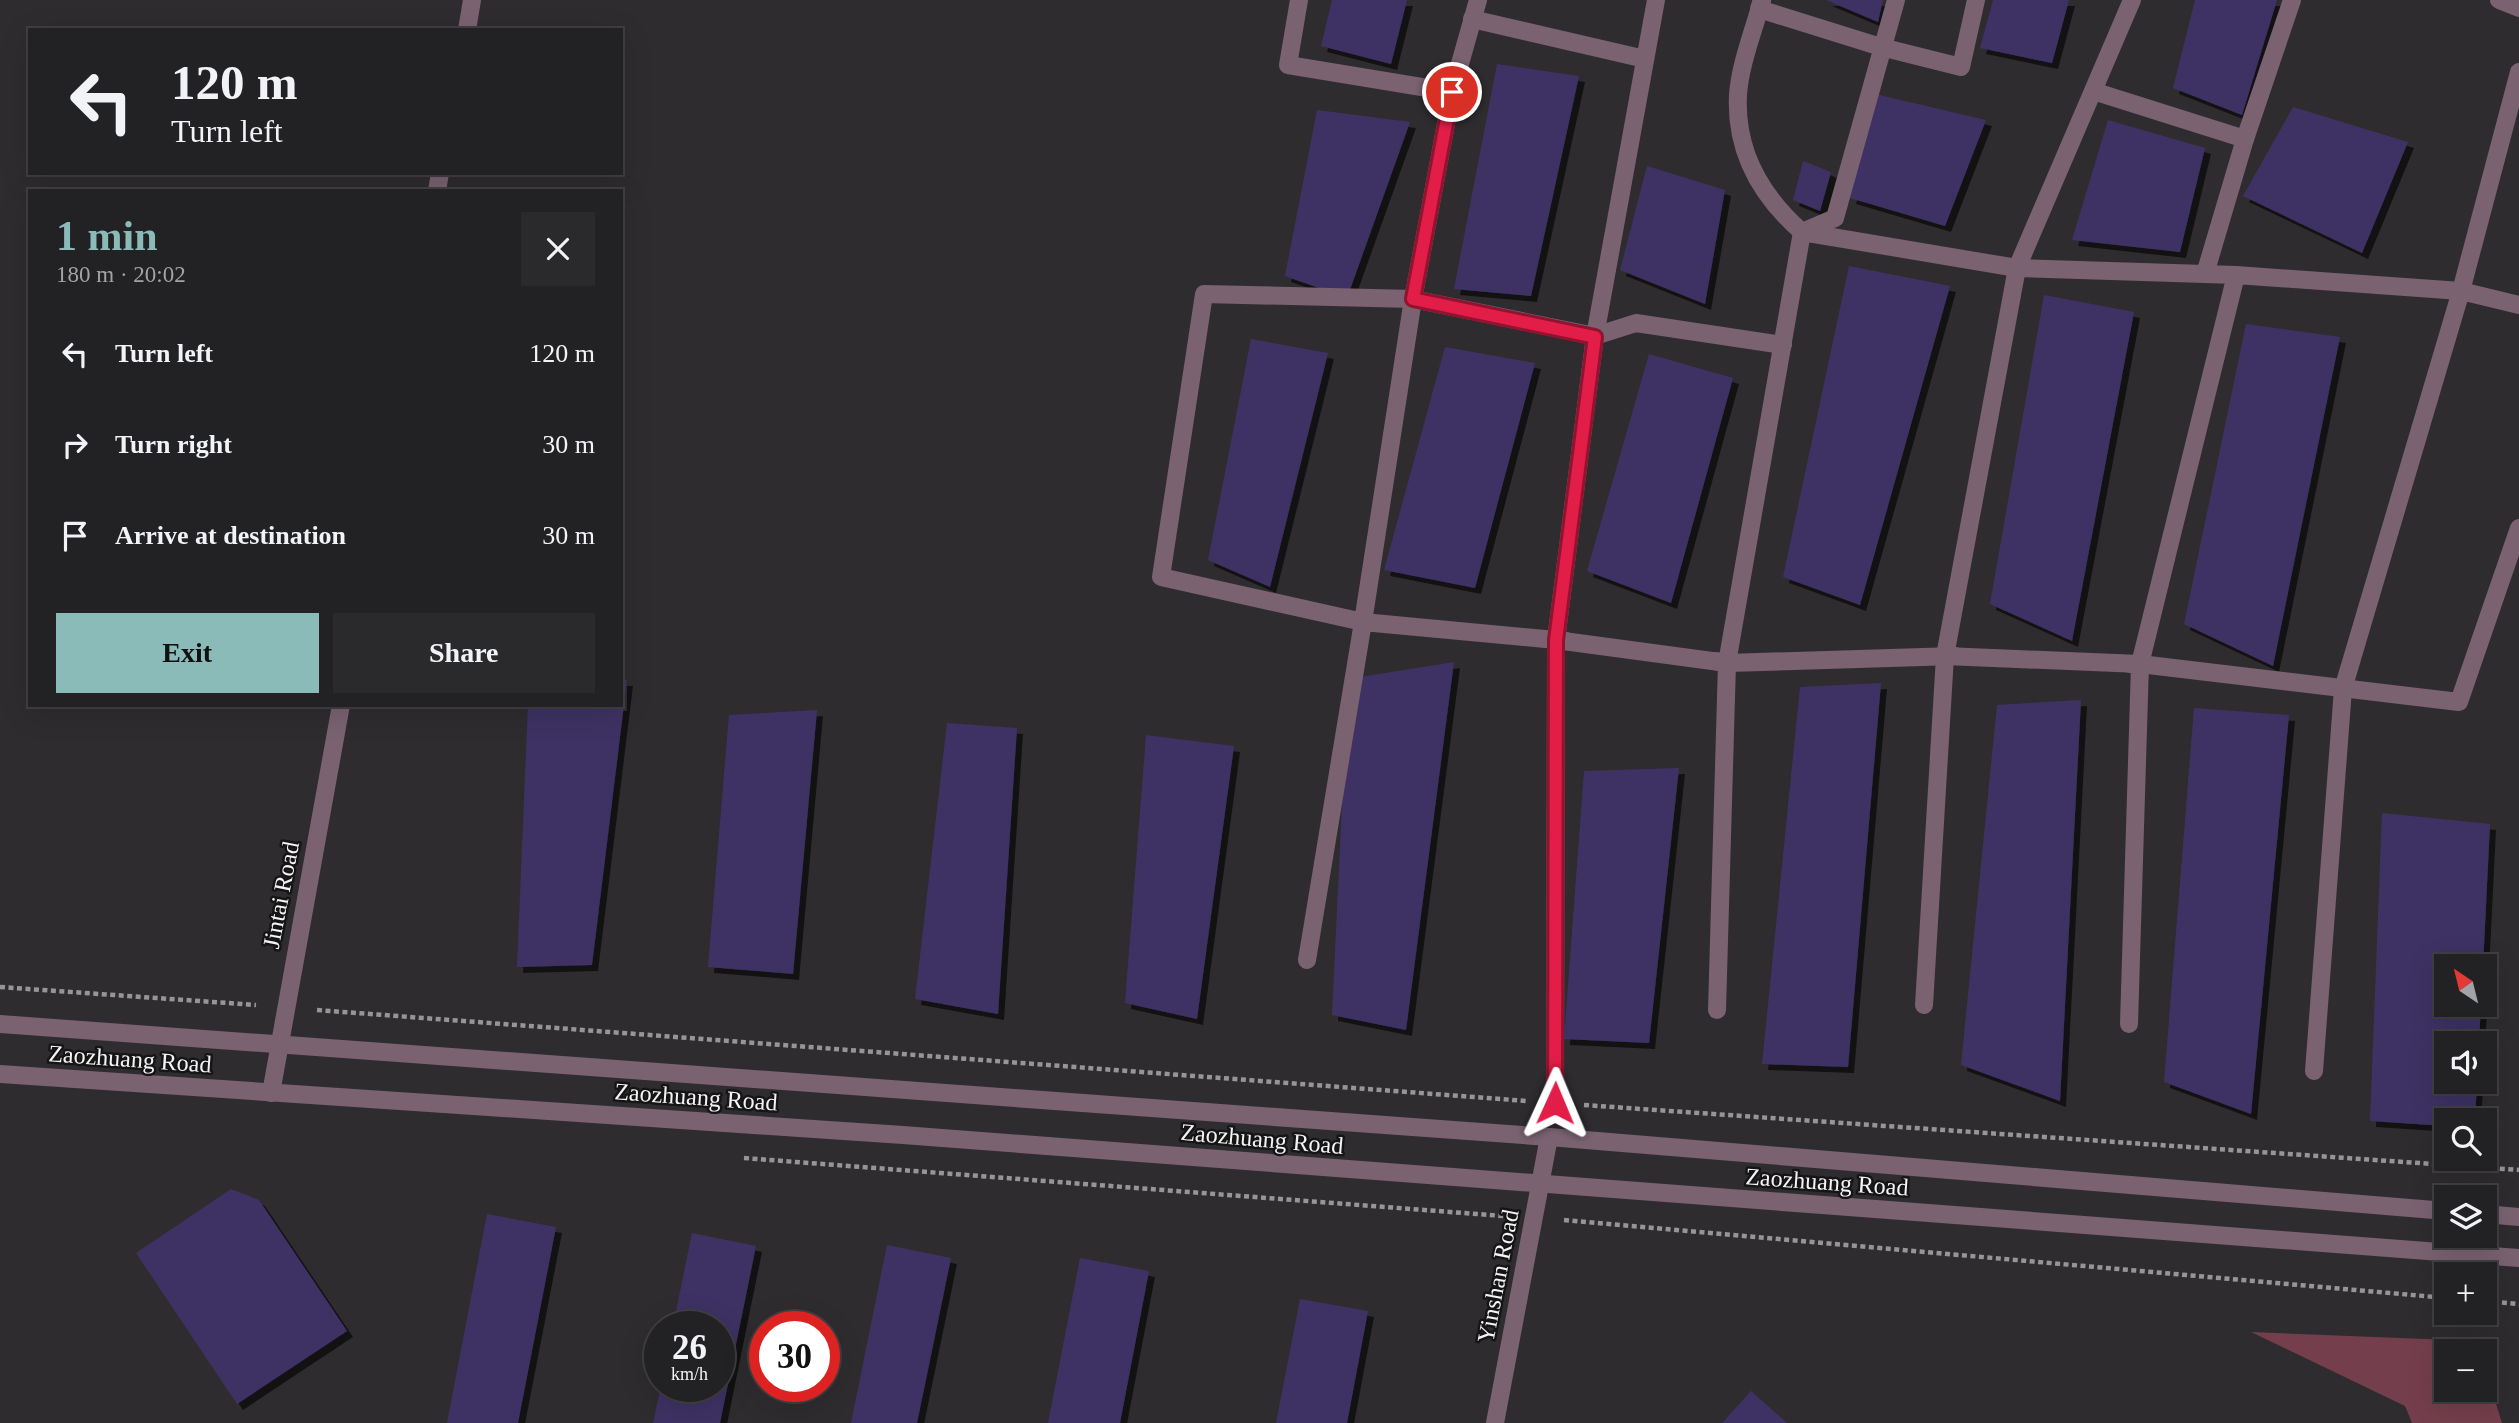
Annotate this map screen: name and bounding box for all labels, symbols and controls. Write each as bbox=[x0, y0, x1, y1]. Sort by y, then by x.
text: 120 m bbox=[171, 55, 298, 110]
icon: left bbox=[56, 56, 147, 147]
pin bbox=[1422, 62, 1482, 122]
icon: arrive bbox=[1433, 73, 1471, 111]
text: Turn left bbox=[171, 113, 283, 149]
button: close bbox=[521, 212, 595, 286]
text: 1 min bbox=[56, 213, 158, 259]
text: 180 m · 20:02 bbox=[56, 262, 186, 287]
icon: left bbox=[56, 335, 94, 373]
text: Turn left bbox=[115, 339, 213, 368]
text: 120 m bbox=[529, 339, 595, 368]
icon: right bbox=[56, 426, 94, 464]
text: Turn right bbox=[115, 430, 232, 459]
text: 30 m bbox=[542, 430, 595, 459]
icon: arrive bbox=[56, 517, 94, 555]
text: Arrive at destination bbox=[115, 521, 346, 550]
text: 30 m bbox=[542, 521, 595, 550]
button: Exit bbox=[56, 613, 319, 693]
button: Share bbox=[333, 613, 595, 693]
street label: Jintai Road bbox=[258, 839, 304, 951]
north arrow bbox=[2434, 954, 2497, 1017]
map controls bbox=[2434, 954, 2497, 1402]
button: sound bbox=[2434, 1031, 2497, 1094]
street label: Zaozhuang Road bbox=[48, 1040, 212, 1078]
position arrow bbox=[1518, 1066, 1592, 1140]
street label: Zaozhuang Road bbox=[614, 1078, 778, 1116]
button: search bbox=[2434, 1108, 2497, 1171]
street label: Zaozhuang Road bbox=[1180, 1119, 1344, 1159]
street label: Zaozhuang Road bbox=[1745, 1163, 1909, 1201]
button: layers bbox=[2434, 1185, 2497, 1248]
street label: Yinshan Road bbox=[1472, 1207, 1524, 1345]
button: + bbox=[2434, 1262, 2497, 1325]
speed limit sign: 30 bbox=[749, 1311, 840, 1402]
text: 26 bbox=[672, 1328, 707, 1367]
button: − bbox=[2434, 1339, 2497, 1402]
text: km/h bbox=[671, 1364, 708, 1384]

